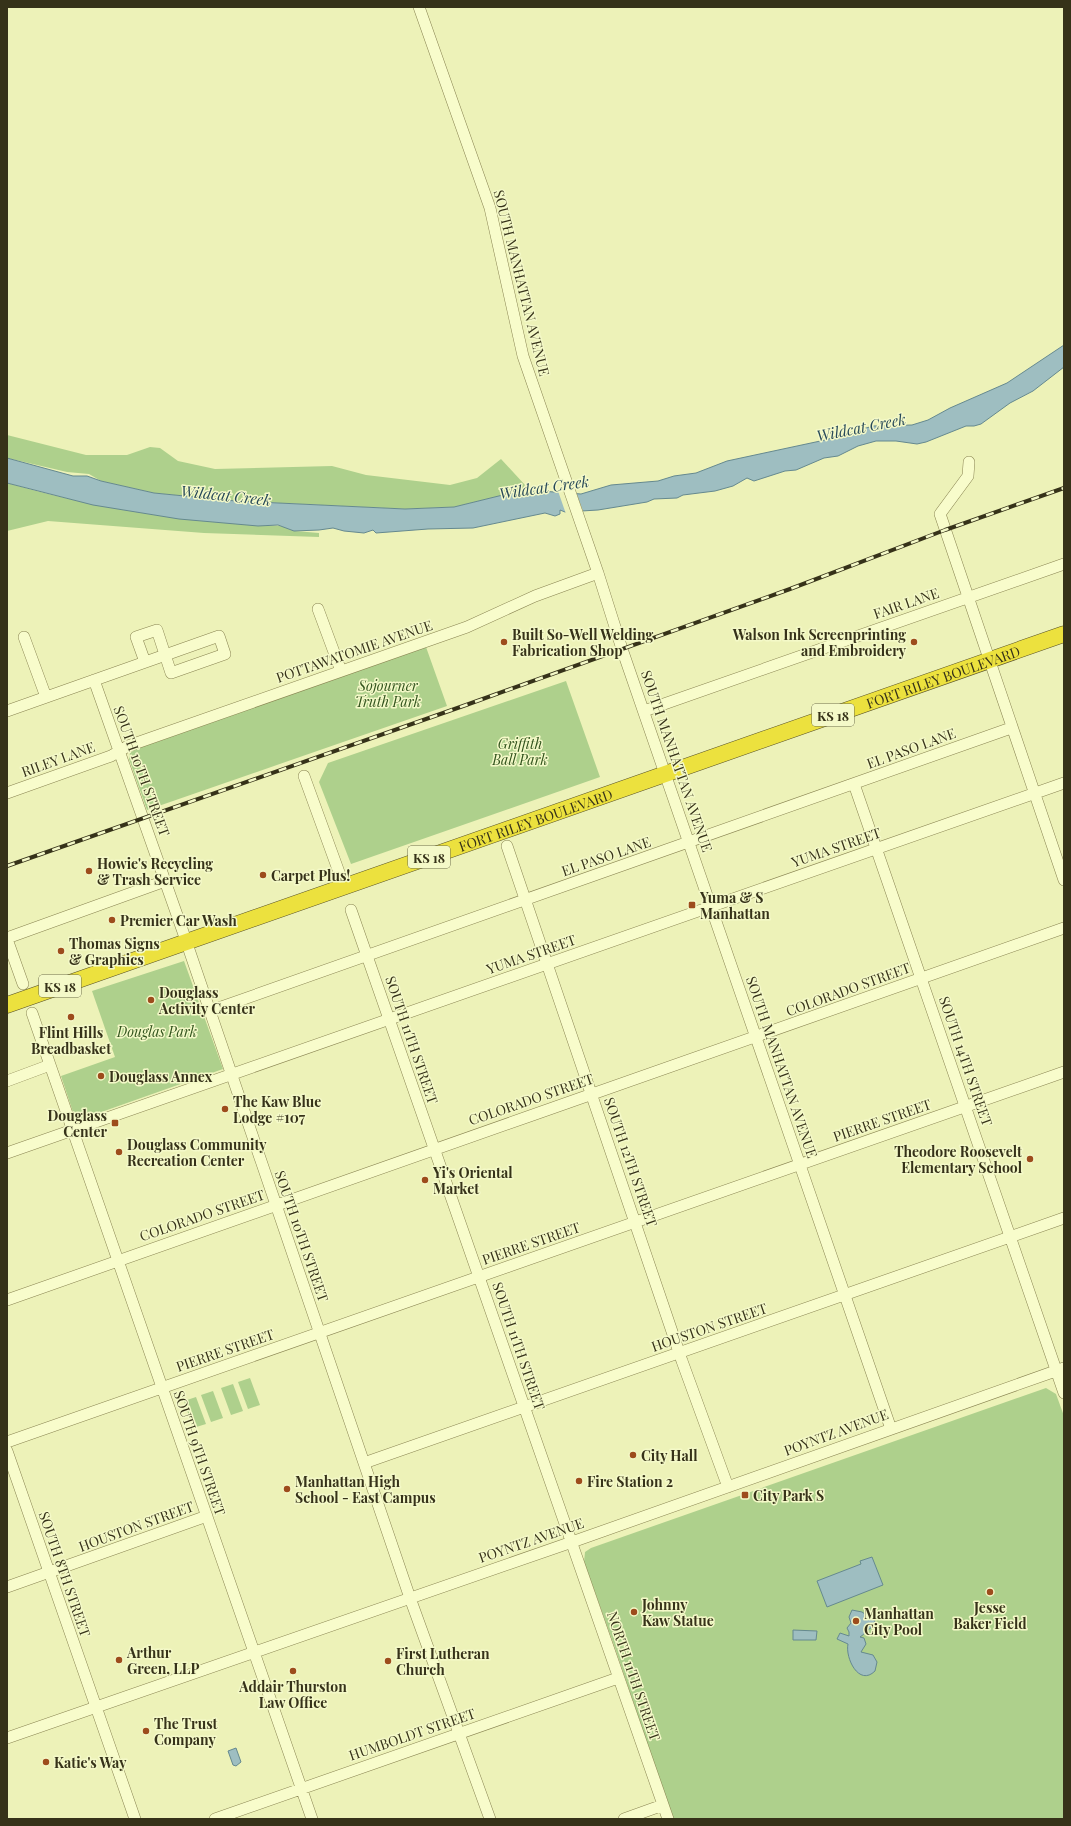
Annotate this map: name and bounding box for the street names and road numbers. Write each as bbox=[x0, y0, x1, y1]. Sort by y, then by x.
street label: SOUTH MANHATTAN AVENUE bbox=[490, 188, 554, 378]
street label: FAIR LANE bbox=[871, 583, 941, 623]
street label: POTTAWATOMIE AVENUE bbox=[273, 615, 435, 687]
street label: FORT RILEY BOULEVARD bbox=[863, 641, 1023, 712]
street label: SOUTH MANHATTAN AVENUE bbox=[637, 668, 717, 854]
street label: SOUTH 10TH STREET bbox=[110, 703, 175, 839]
road number: KS 18 bbox=[812, 704, 854, 726]
street label: EL PASO LANE bbox=[864, 723, 958, 773]
street label: RILEY LANE bbox=[19, 737, 97, 781]
street label: FORT RILEY BOULEVARD bbox=[456, 784, 615, 855]
street label: YUMA STREET bbox=[788, 823, 884, 872]
street label: EL PASO LANE bbox=[559, 832, 653, 880]
road number: KS 18 bbox=[408, 846, 450, 868]
street label: YUMA STREET bbox=[483, 930, 579, 979]
street label: COLORADO STREET bbox=[783, 958, 913, 1020]
street label: SOUTH 11TH STREET bbox=[381, 973, 443, 1107]
street label: SOUTH MANHATTAN AVENUE bbox=[742, 974, 822, 1160]
road number: KS 18 bbox=[39, 975, 81, 997]
street label: SOUTH 14TH STREET bbox=[935, 994, 997, 1129]
street label: COLORADO STREET bbox=[466, 1069, 596, 1129]
street label: PIERRE STREET bbox=[830, 1094, 934, 1146]
street label: SOUTH 12TH STREET bbox=[600, 1095, 662, 1230]
street label: SOUTH 10TH STREET bbox=[271, 1168, 333, 1304]
street label: COLORADO STREET bbox=[137, 1185, 267, 1245]
street label: PIERRE STREET bbox=[479, 1217, 583, 1269]
street label: SOUTH 11TH STREET bbox=[488, 1279, 550, 1413]
street label: HOUSTON STREET bbox=[649, 1298, 770, 1356]
street label: PIERRE STREET bbox=[173, 1324, 277, 1376]
street label: SOUTH 9TH STREET bbox=[170, 1388, 230, 1518]
street label: POYNTZ AVENUE bbox=[781, 1404, 891, 1460]
street label: HOUSTON STREET bbox=[76, 1496, 197, 1556]
street label: SOUTH 8TH STREET bbox=[35, 1509, 95, 1639]
street label: POYNTZ AVENUE bbox=[476, 1513, 586, 1567]
street label: NORTH 11TH STREET bbox=[603, 1609, 665, 1744]
street label: HUMBOLDT STREET bbox=[346, 1703, 478, 1765]

